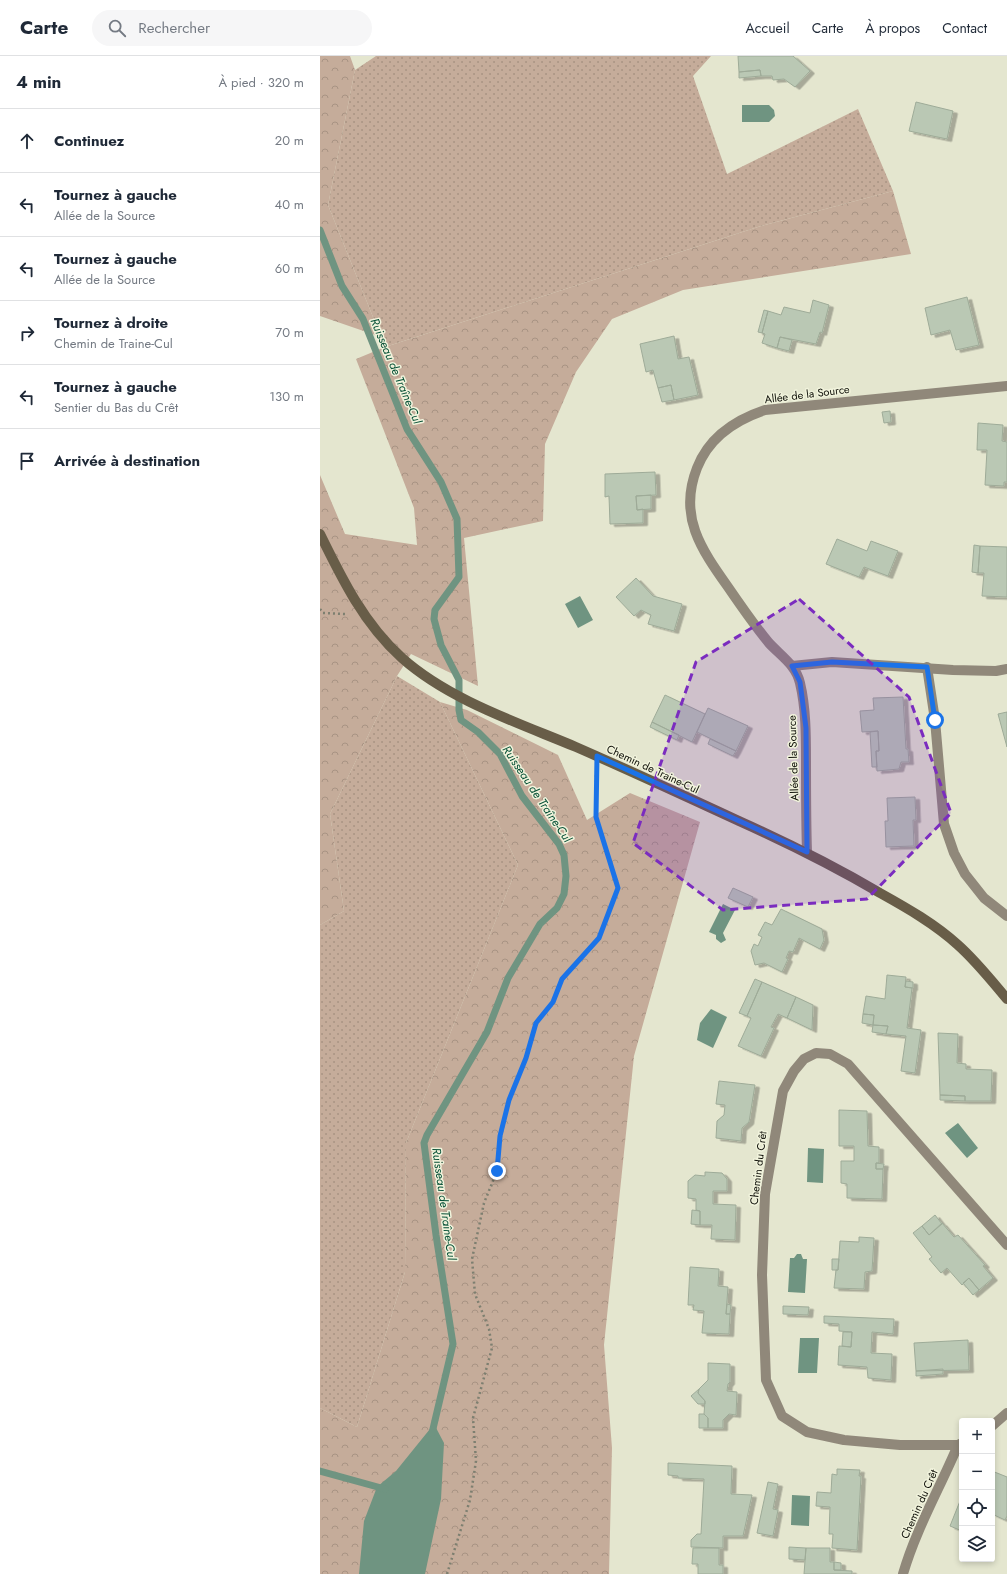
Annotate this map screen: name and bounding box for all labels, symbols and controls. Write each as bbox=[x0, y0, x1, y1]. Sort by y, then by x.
search box bbox=[92, 10, 372, 46]
text: Carte bbox=[20, 14, 68, 41]
icon: search bbox=[106, 17, 128, 39]
text: Rechercher bbox=[138, 17, 210, 39]
text: Accueil bbox=[746, 18, 790, 38]
text: Carte bbox=[812, 18, 843, 38]
text: À propos bbox=[865, 18, 920, 38]
text: Contact bbox=[942, 18, 987, 38]
text: 4 min bbox=[16, 70, 61, 94]
text: À pied · 320 m bbox=[219, 73, 304, 92]
icon: ahead bbox=[16, 130, 38, 152]
text: Continuez bbox=[54, 130, 124, 152]
text: 20 m bbox=[275, 131, 304, 150]
text: Tournez à gauche bbox=[54, 184, 177, 206]
icon: left bbox=[16, 194, 38, 216]
text: 40 m bbox=[275, 195, 304, 214]
text: Allée de la Source bbox=[54, 206, 155, 225]
text: Tournez à gauche bbox=[54, 248, 177, 270]
icon: left bbox=[16, 258, 38, 280]
text: 60 m bbox=[275, 259, 304, 278]
text: Allée de la Source bbox=[54, 270, 155, 289]
text: Tournez à droite bbox=[54, 312, 168, 334]
water label: Ruisseau de Traîne-Cul bbox=[366, 315, 427, 428]
icon: right bbox=[16, 322, 38, 344]
text: 70 m bbox=[275, 323, 304, 342]
text: Chemin de Traine-Cul bbox=[54, 334, 173, 353]
text: Tournez à gauche bbox=[54, 376, 177, 398]
street label: Allée de la Source bbox=[764, 381, 851, 407]
icon: left bbox=[16, 386, 38, 408]
text: 130 m bbox=[269, 387, 304, 406]
text: Sentier du Bas du Crêt bbox=[54, 398, 178, 417]
icon: arrive bbox=[16, 450, 38, 472]
text: Arrivée à destination bbox=[54, 450, 200, 472]
route start bbox=[926, 711, 944, 729]
street label: Allée de la Source bbox=[783, 715, 802, 801]
street label: Chemin de Traine-Cul bbox=[604, 741, 702, 797]
water label: Ruisseau de Traîne-Cul bbox=[498, 742, 577, 847]
street label: Chemin du Crêt bbox=[746, 1130, 771, 1206]
water label: Ruisseau de Traîne-Cul bbox=[427, 1147, 461, 1263]
route end bbox=[488, 1162, 506, 1180]
map controls bbox=[959, 1418, 995, 1562]
button: + bbox=[959, 1418, 995, 1454]
button: − bbox=[959, 1454, 995, 1490]
street label: Chemin du Crêt bbox=[897, 1466, 942, 1541]
button: locate bbox=[959, 1490, 995, 1526]
button: layers bbox=[959, 1526, 995, 1562]

